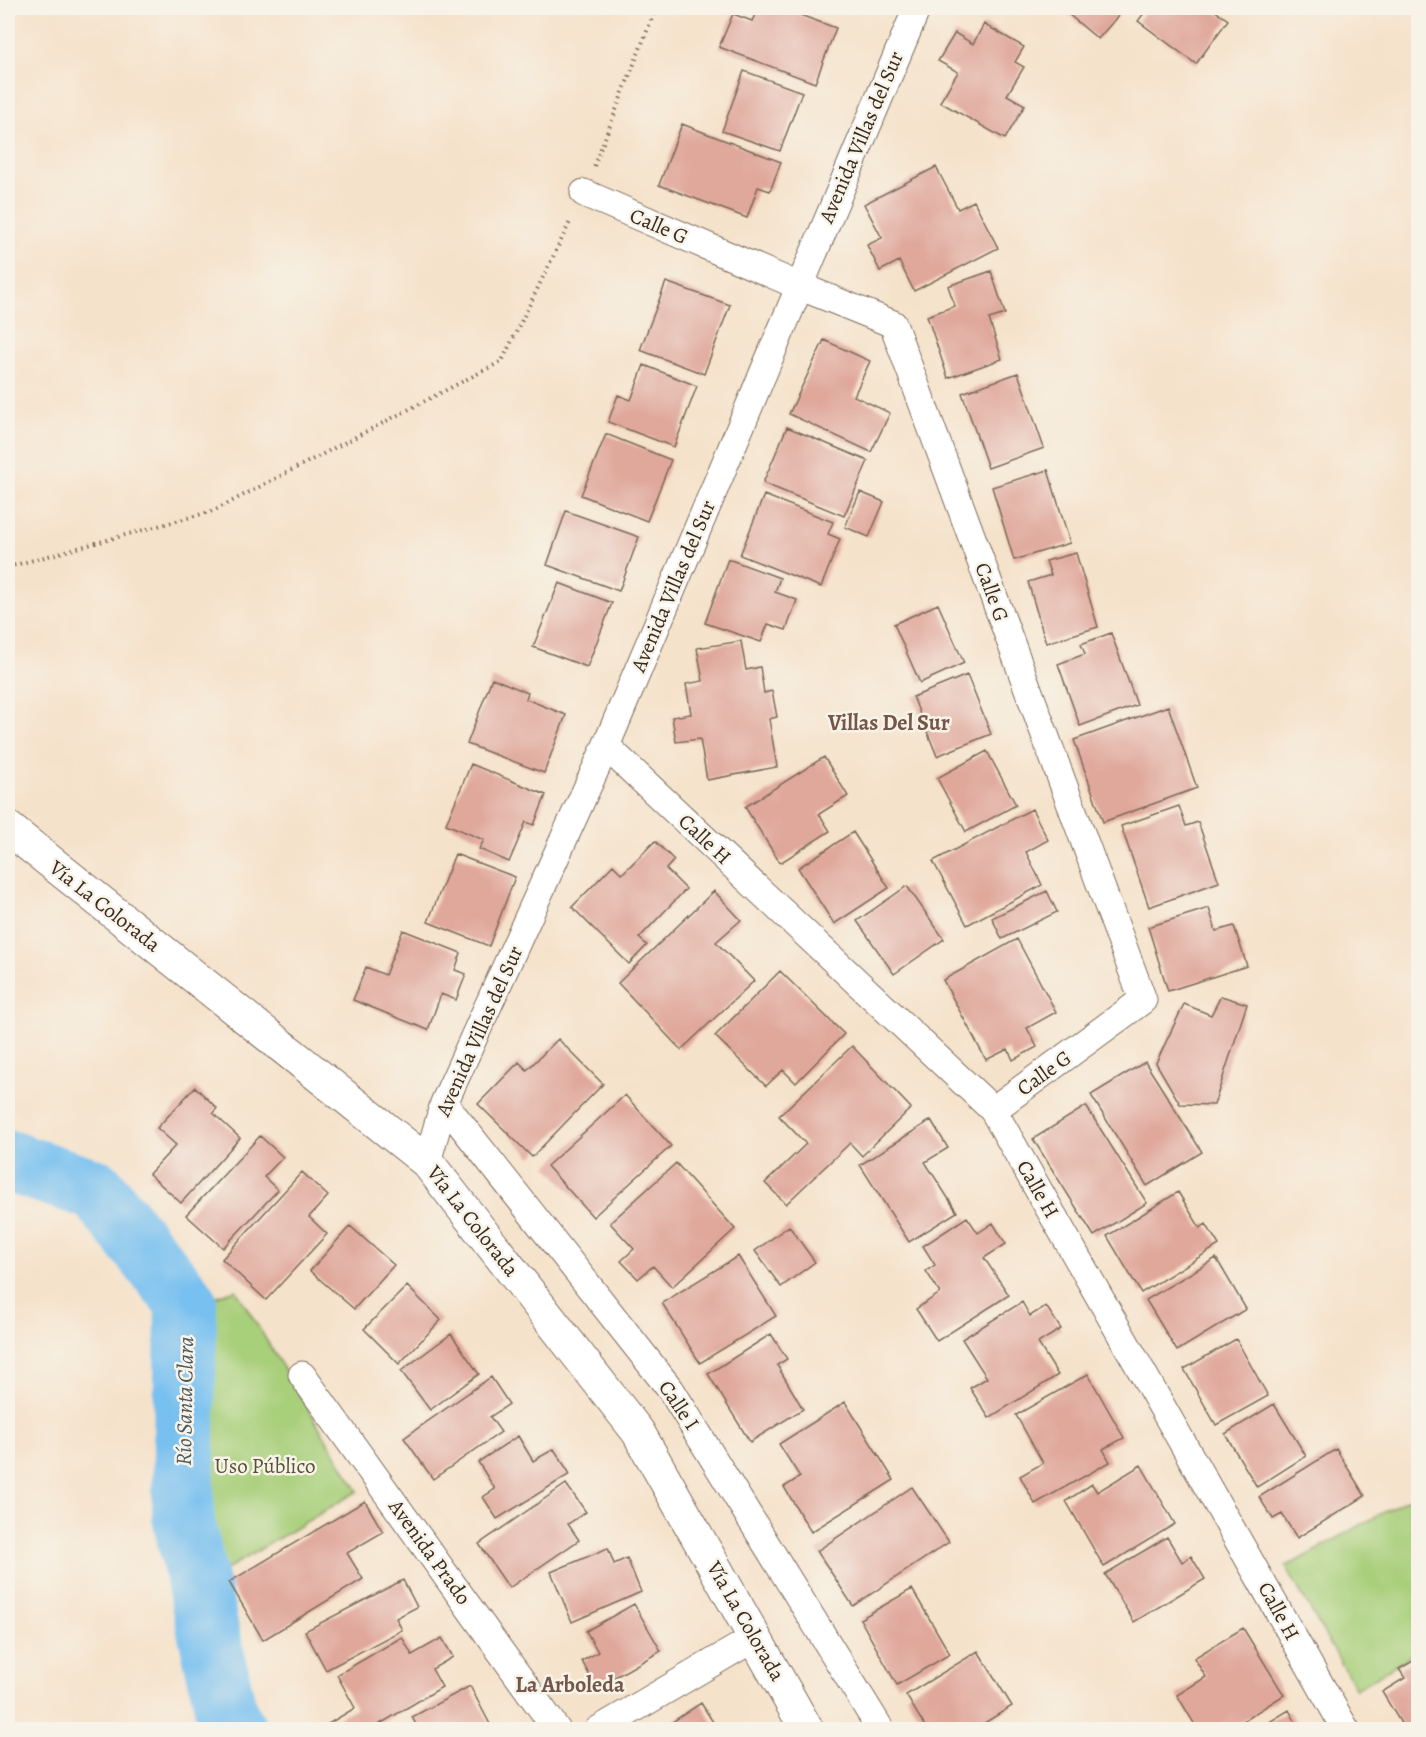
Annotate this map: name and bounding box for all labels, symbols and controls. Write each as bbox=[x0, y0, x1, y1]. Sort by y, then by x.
street label: Avenida Villas del Sur bbox=[812, 47, 910, 228]
street label: Calle G bbox=[626, 201, 692, 251]
street label: Avenida Villas del Sur bbox=[624, 496, 722, 677]
street label: Calle G bbox=[968, 559, 1016, 625]
district label: Villas Del Sur bbox=[827, 708, 950, 738]
street label: Calle H bbox=[673, 807, 737, 871]
street label: Vía La Colorada bbox=[43, 853, 167, 958]
street label: Avenida Villas del Sur bbox=[428, 941, 529, 1122]
street label: Calle G bbox=[1011, 1044, 1077, 1102]
street label: Calle H bbox=[1010, 1155, 1066, 1223]
street label: Vía La Colorada bbox=[420, 1159, 525, 1283]
water label: Río Santa Clara bbox=[169, 1336, 201, 1466]
street label: Calle I bbox=[652, 1375, 706, 1435]
park label: Uso Público bbox=[214, 1452, 316, 1480]
street label: Avenida Prado bbox=[382, 1493, 478, 1610]
street label: Vía La Colorada bbox=[700, 1555, 792, 1686]
street label: Calle H bbox=[1252, 1577, 1306, 1645]
district label: La Arboleda bbox=[515, 1670, 625, 1700]

